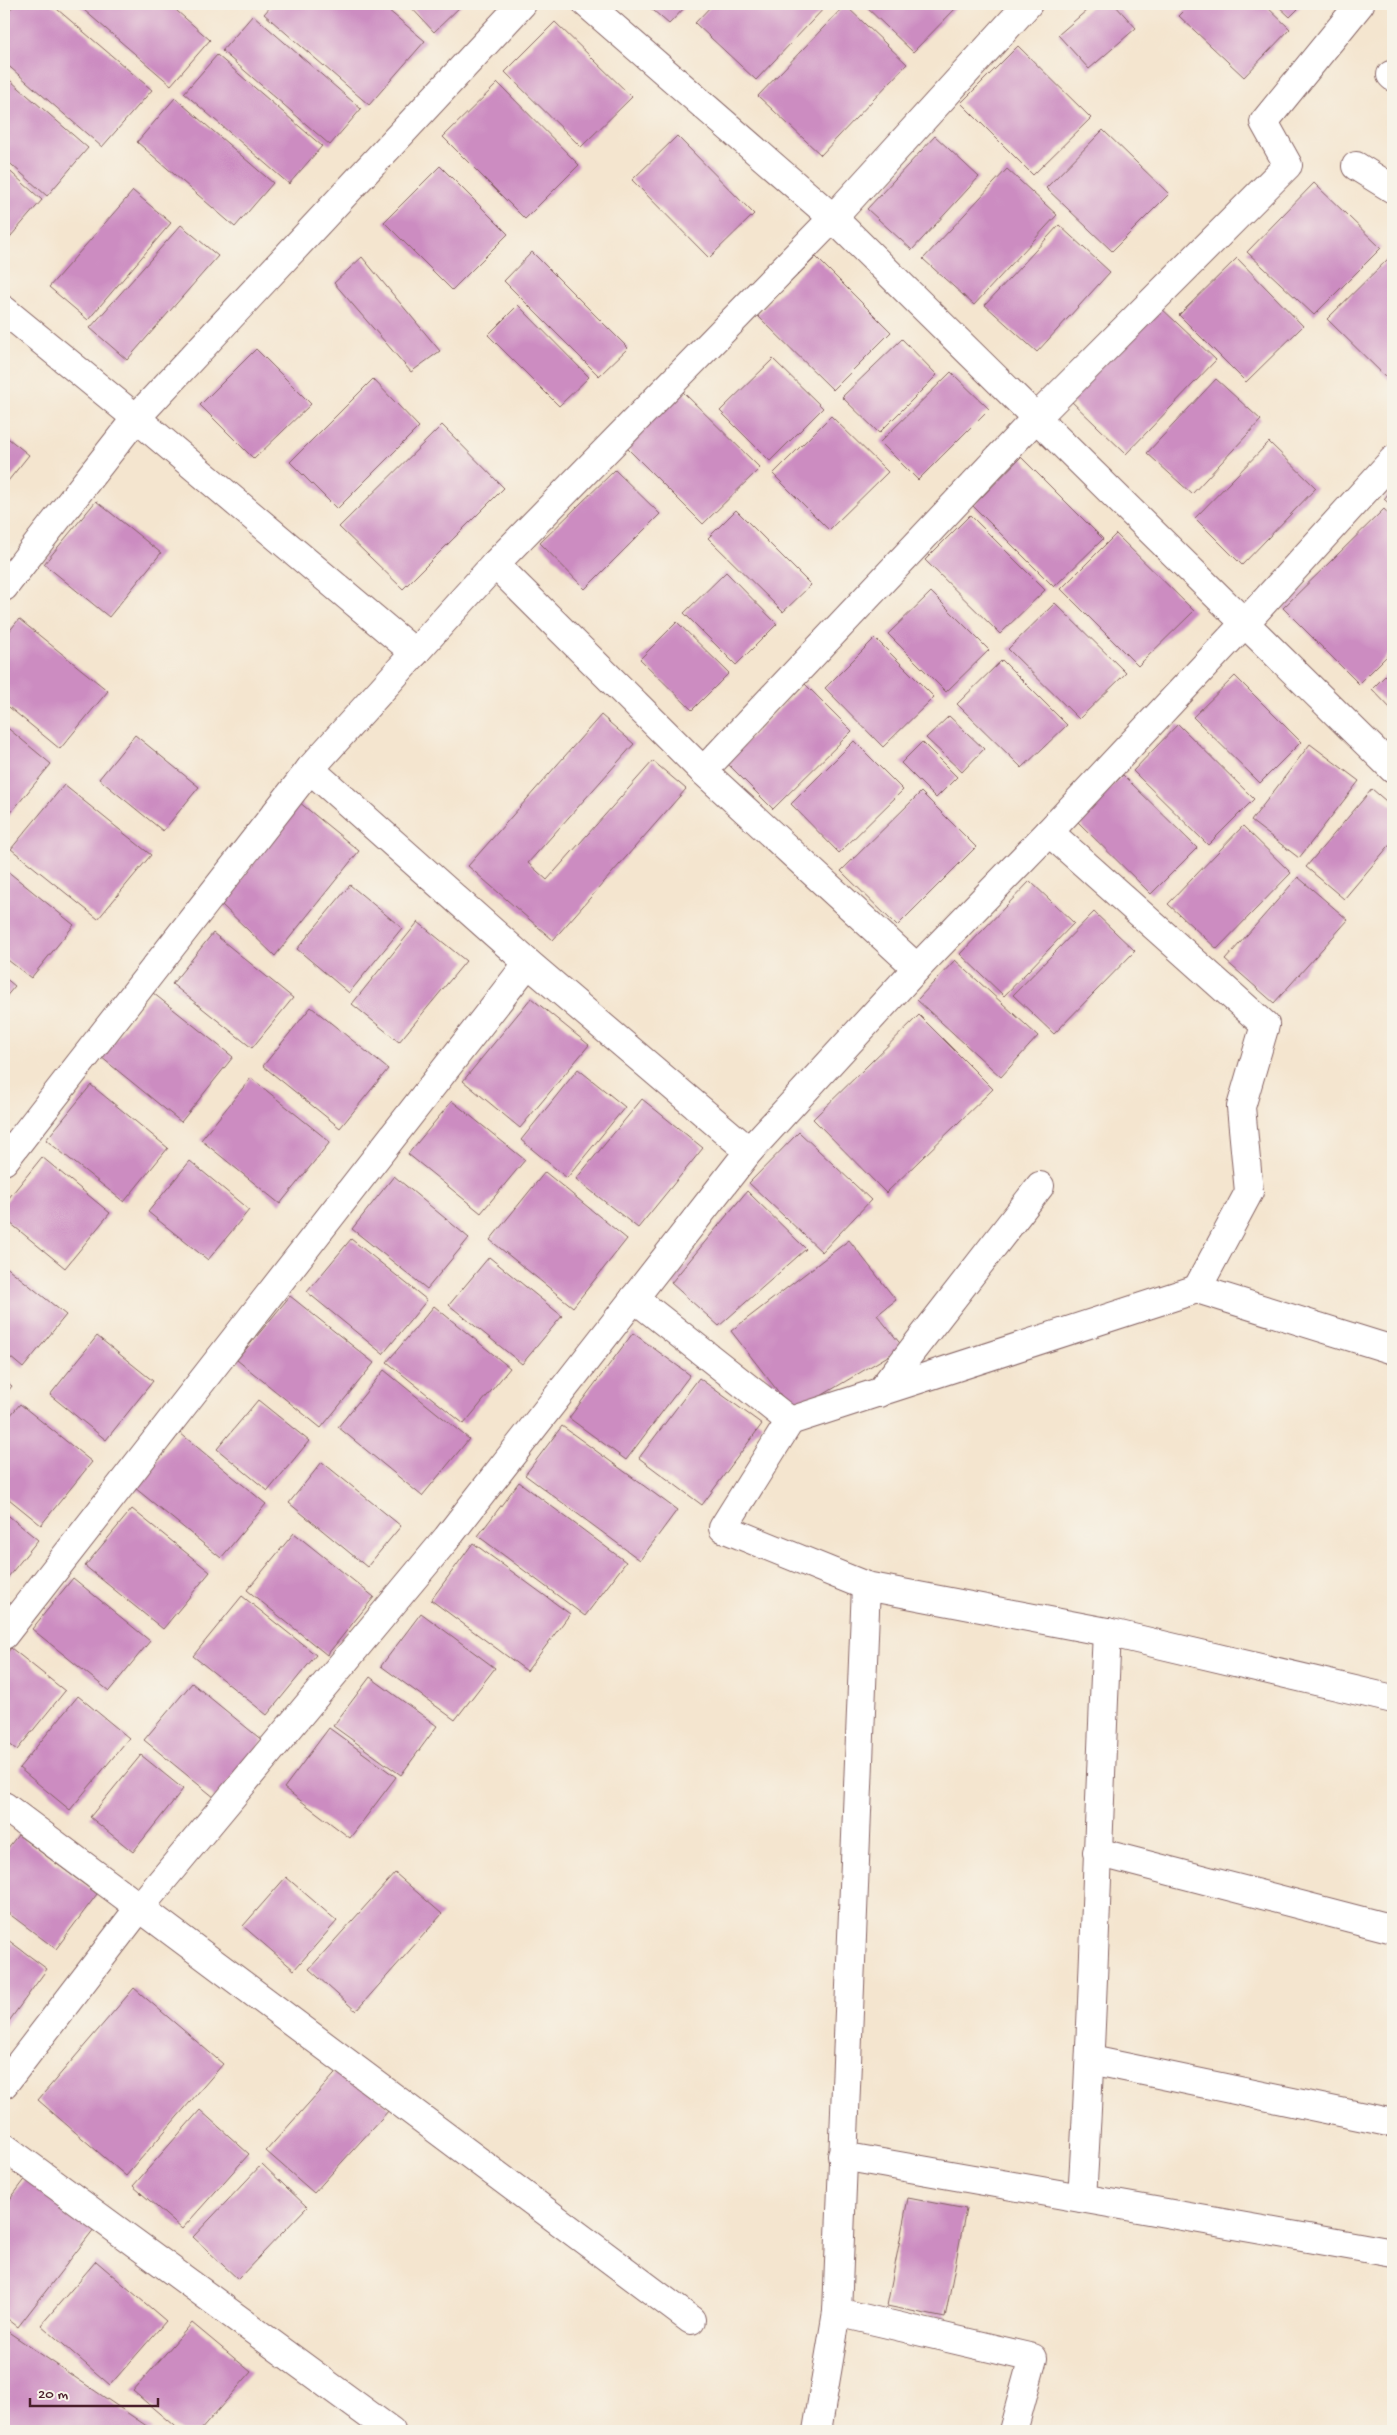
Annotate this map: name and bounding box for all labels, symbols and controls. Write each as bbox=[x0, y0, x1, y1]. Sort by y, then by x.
scale bar bbox=[30, 2375, 158, 2407]
text: 20 m bbox=[38, 2386, 68, 2404]

